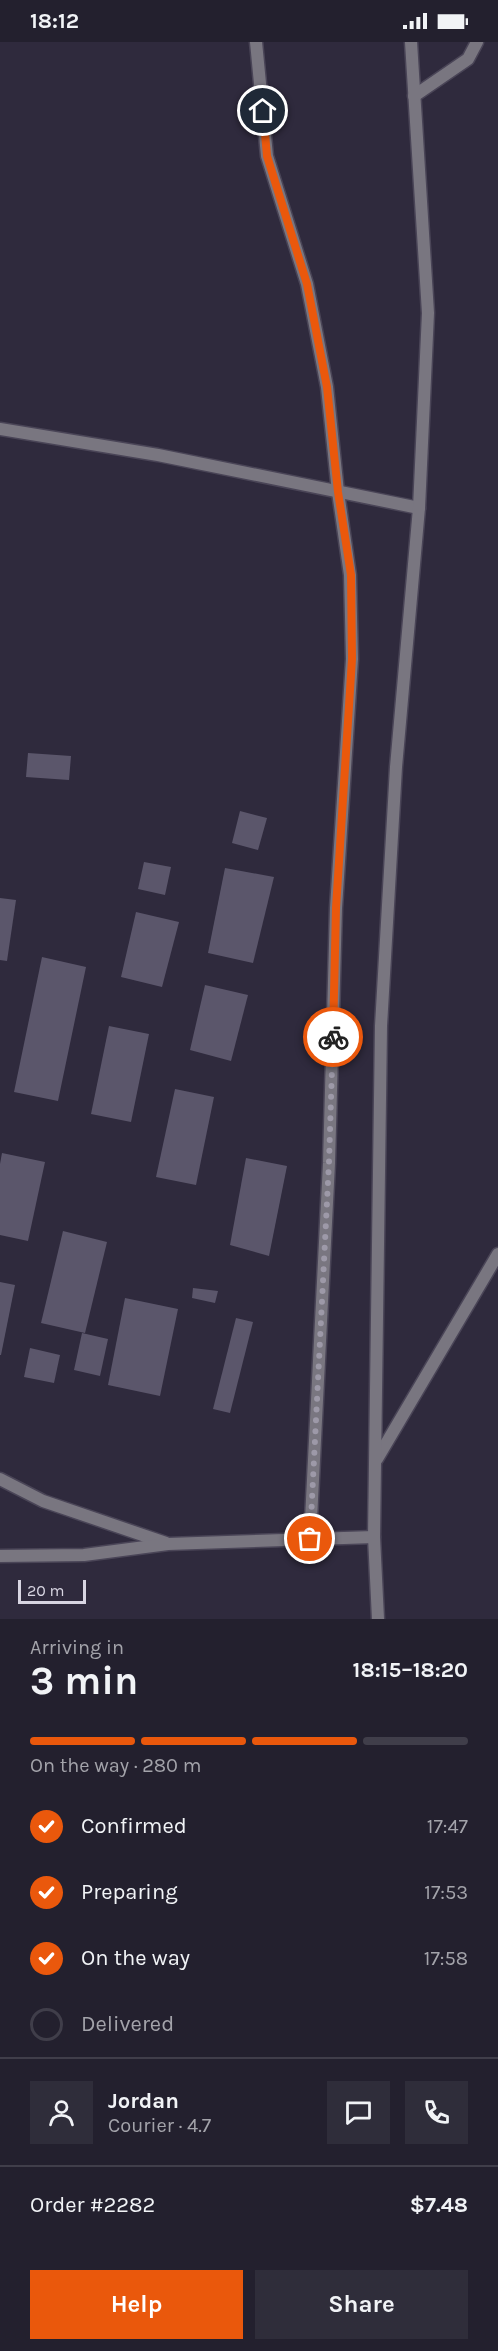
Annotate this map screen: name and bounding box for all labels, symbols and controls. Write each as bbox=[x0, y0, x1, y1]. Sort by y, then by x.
text: 18:12 bbox=[30, 8, 79, 34]
pin bbox=[237, 85, 288, 136]
icon: home bbox=[246, 94, 279, 127]
courier bbox=[303, 1007, 363, 1067]
icon: bike bbox=[317, 1021, 350, 1054]
pin bbox=[284, 1513, 335, 1564]
icon: bag bbox=[293, 1522, 326, 1555]
scale bar bbox=[18, 1577, 86, 1604]
text: 20 m bbox=[27, 1581, 65, 1600]
text: Arriving in bbox=[30, 1636, 124, 1659]
text: 18:15–18:20 bbox=[353, 1657, 468, 1683]
text: 3 min bbox=[30, 1658, 138, 1704]
text: On the way · 280 m bbox=[30, 1754, 201, 1777]
icon: check bbox=[30, 1810, 63, 1843]
text: Confirmed bbox=[81, 1813, 187, 1839]
text: 17:47 bbox=[427, 1815, 468, 1838]
icon: check bbox=[30, 1876, 63, 1909]
text: Preparing bbox=[81, 1879, 178, 1905]
text: 17:53 bbox=[424, 1881, 468, 1904]
icon: check bbox=[30, 1942, 63, 1975]
text: On the way bbox=[81, 1945, 190, 1971]
text: 17:58 bbox=[424, 1947, 468, 1970]
text: Delivered bbox=[81, 2011, 174, 2037]
button: person bbox=[30, 2081, 93, 2144]
button: chat bbox=[327, 2081, 390, 2144]
button: phone bbox=[405, 2081, 468, 2144]
text: Jordan bbox=[108, 2088, 179, 2114]
text: Courier · 4.7 bbox=[108, 2114, 211, 2137]
text: Order #2282 bbox=[30, 2192, 155, 2218]
text: $7.48 bbox=[410, 2192, 468, 2218]
button: Help bbox=[30, 2270, 243, 2339]
button: Share bbox=[255, 2270, 468, 2339]

